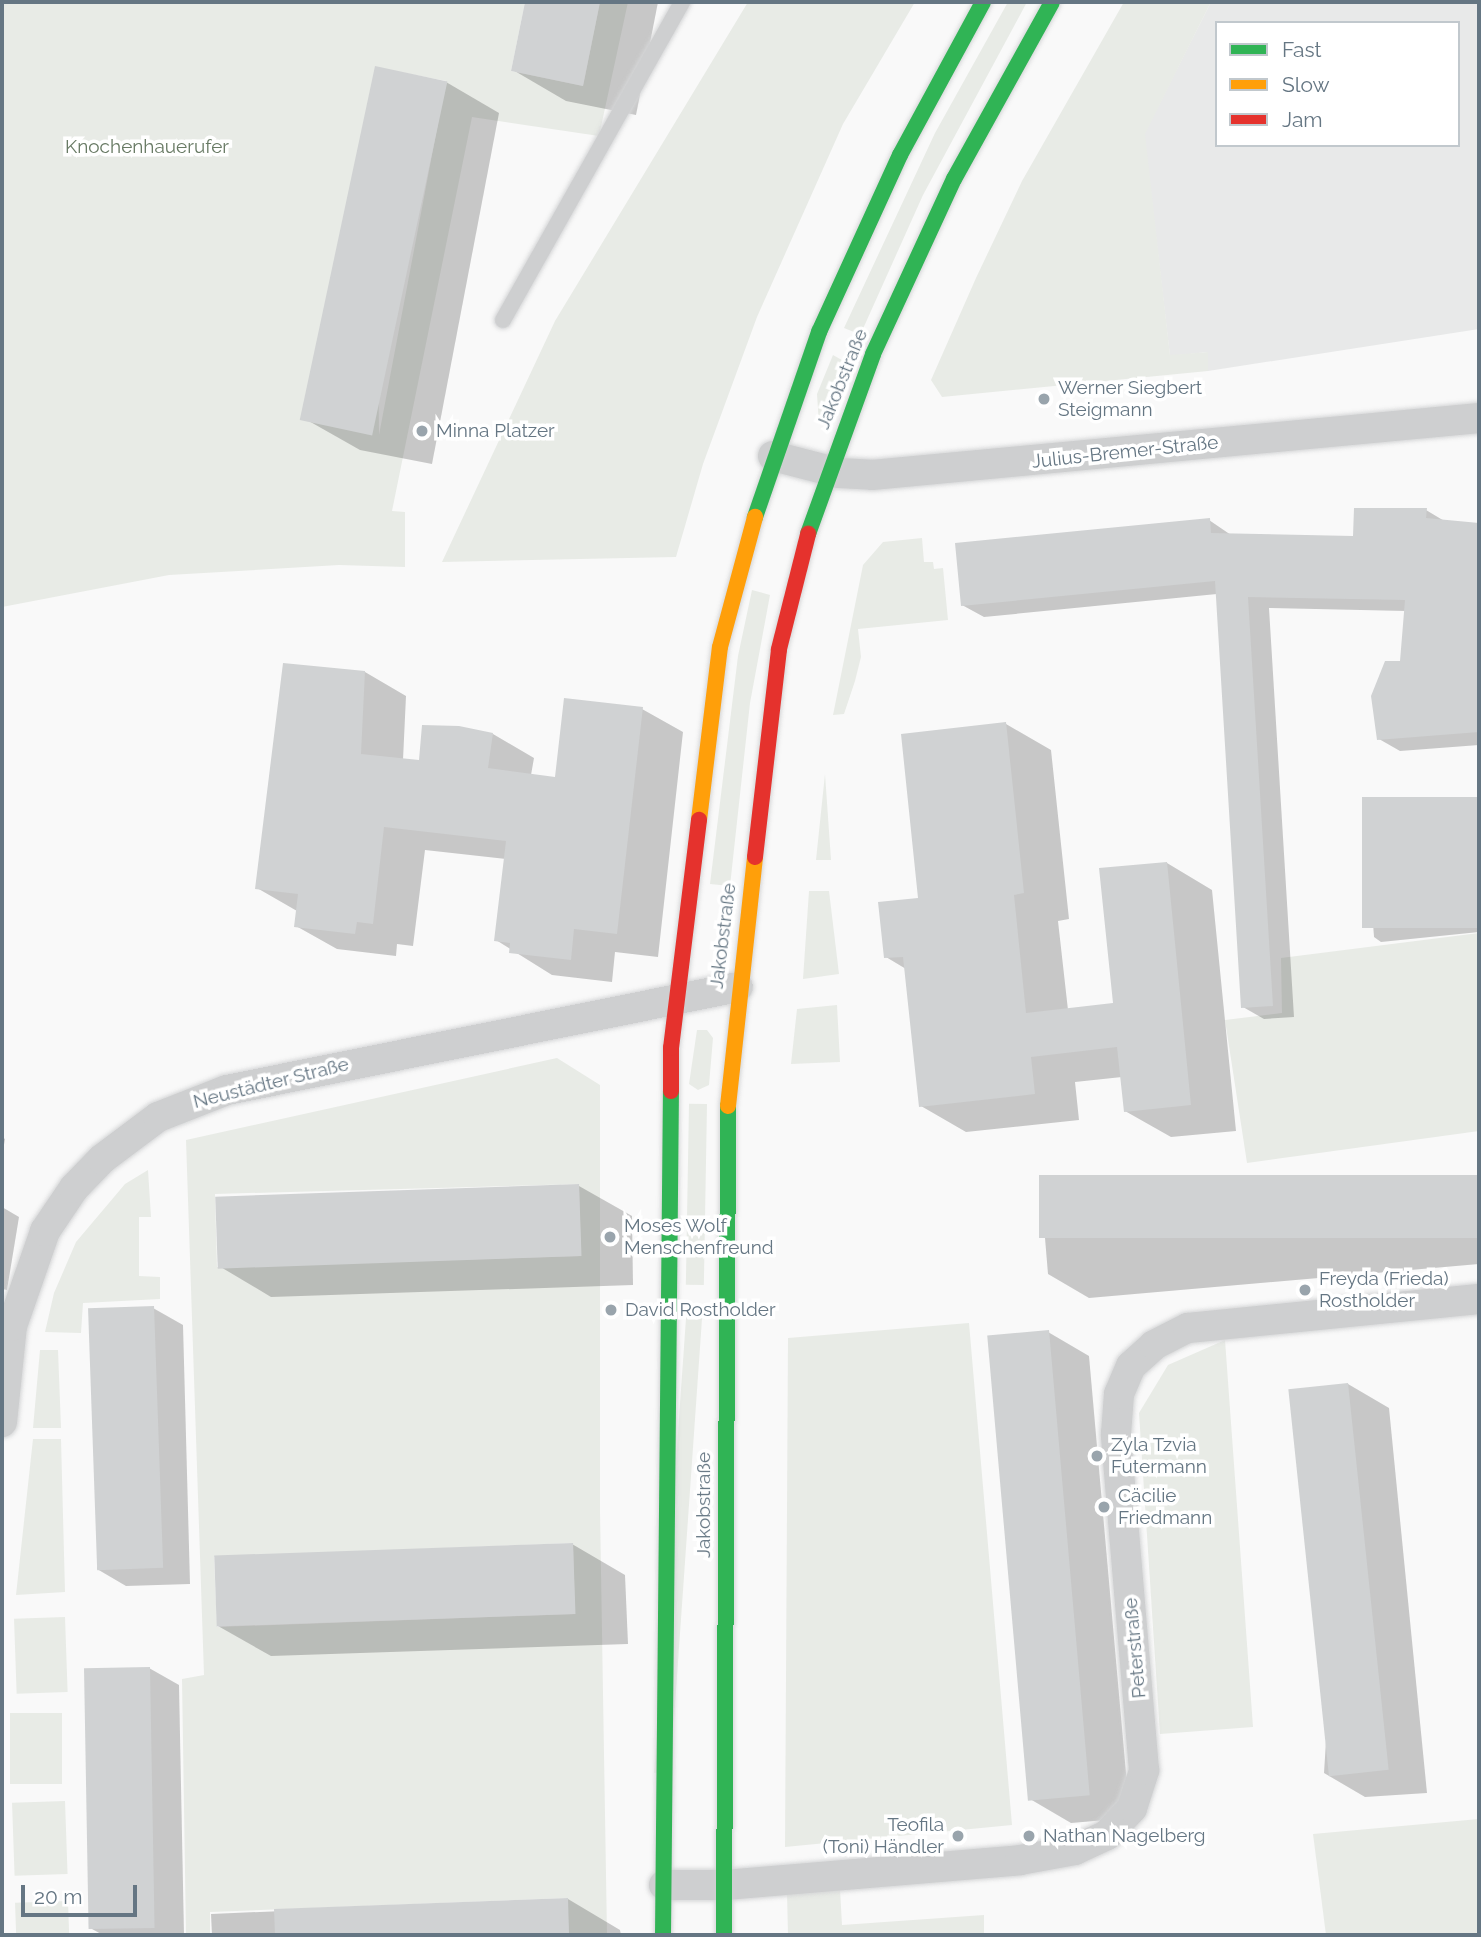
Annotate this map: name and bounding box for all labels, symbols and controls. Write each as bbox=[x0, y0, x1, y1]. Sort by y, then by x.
legend bbox=[1215, 21, 1460, 147]
text: Fast bbox=[1282, 37, 1322, 62]
text: Slow bbox=[1282, 72, 1330, 97]
text: Jam bbox=[1282, 107, 1323, 132]
park label: Knochenhauerufer bbox=[65, 136, 229, 158]
street label: Jakobstraße bbox=[812, 326, 872, 432]
place label: Werner Siegbert Steigmann bbox=[1058, 377, 1203, 421]
marker: Werner Siegbert Steigmann bbox=[1036, 391, 1052, 407]
place label: Minna Platzer bbox=[436, 420, 555, 442]
marker: Minna Platzer bbox=[414, 423, 430, 439]
street label: Julius-Bremer-Straße bbox=[1031, 431, 1219, 473]
street label: Jakobstraße bbox=[705, 882, 741, 990]
street label: Neustädter Straße bbox=[191, 1053, 351, 1113]
place label: Moses Wolf Menschenfreund bbox=[624, 1215, 774, 1259]
marker: Moses Wolf Menschenfreund bbox=[602, 1229, 618, 1245]
place label: Freyda (Frieda) Rostholder bbox=[1319, 1268, 1448, 1312]
marker: Freyda (Frieda) Rostholder bbox=[1297, 1282, 1313, 1298]
place label: David Rostholder bbox=[625, 1299, 776, 1321]
marker: David Rostholder bbox=[603, 1302, 619, 1318]
place label: Zyla Tzvia Futermann bbox=[1111, 1434, 1207, 1478]
marker: Zyla Tzvia Futermann bbox=[1089, 1448, 1105, 1464]
street label: Jakobstraße bbox=[693, 1452, 715, 1558]
place label: Cäcilie Friedmann bbox=[1118, 1485, 1212, 1529]
marker: Cäcilie Friedmann bbox=[1096, 1499, 1112, 1515]
street label: Peterstraße bbox=[1119, 1597, 1151, 1699]
place label: Teofila (Toni) Händler bbox=[823, 1814, 944, 1858]
place label: Nathan Nagelberg bbox=[1043, 1825, 1206, 1847]
marker: Teofila (Toni) Händler bbox=[950, 1828, 966, 1844]
marker: Nathan Nagelberg bbox=[1021, 1828, 1037, 1844]
scale bar bbox=[24, 1870, 140, 1914]
text: 20 m bbox=[34, 1884, 82, 1909]

